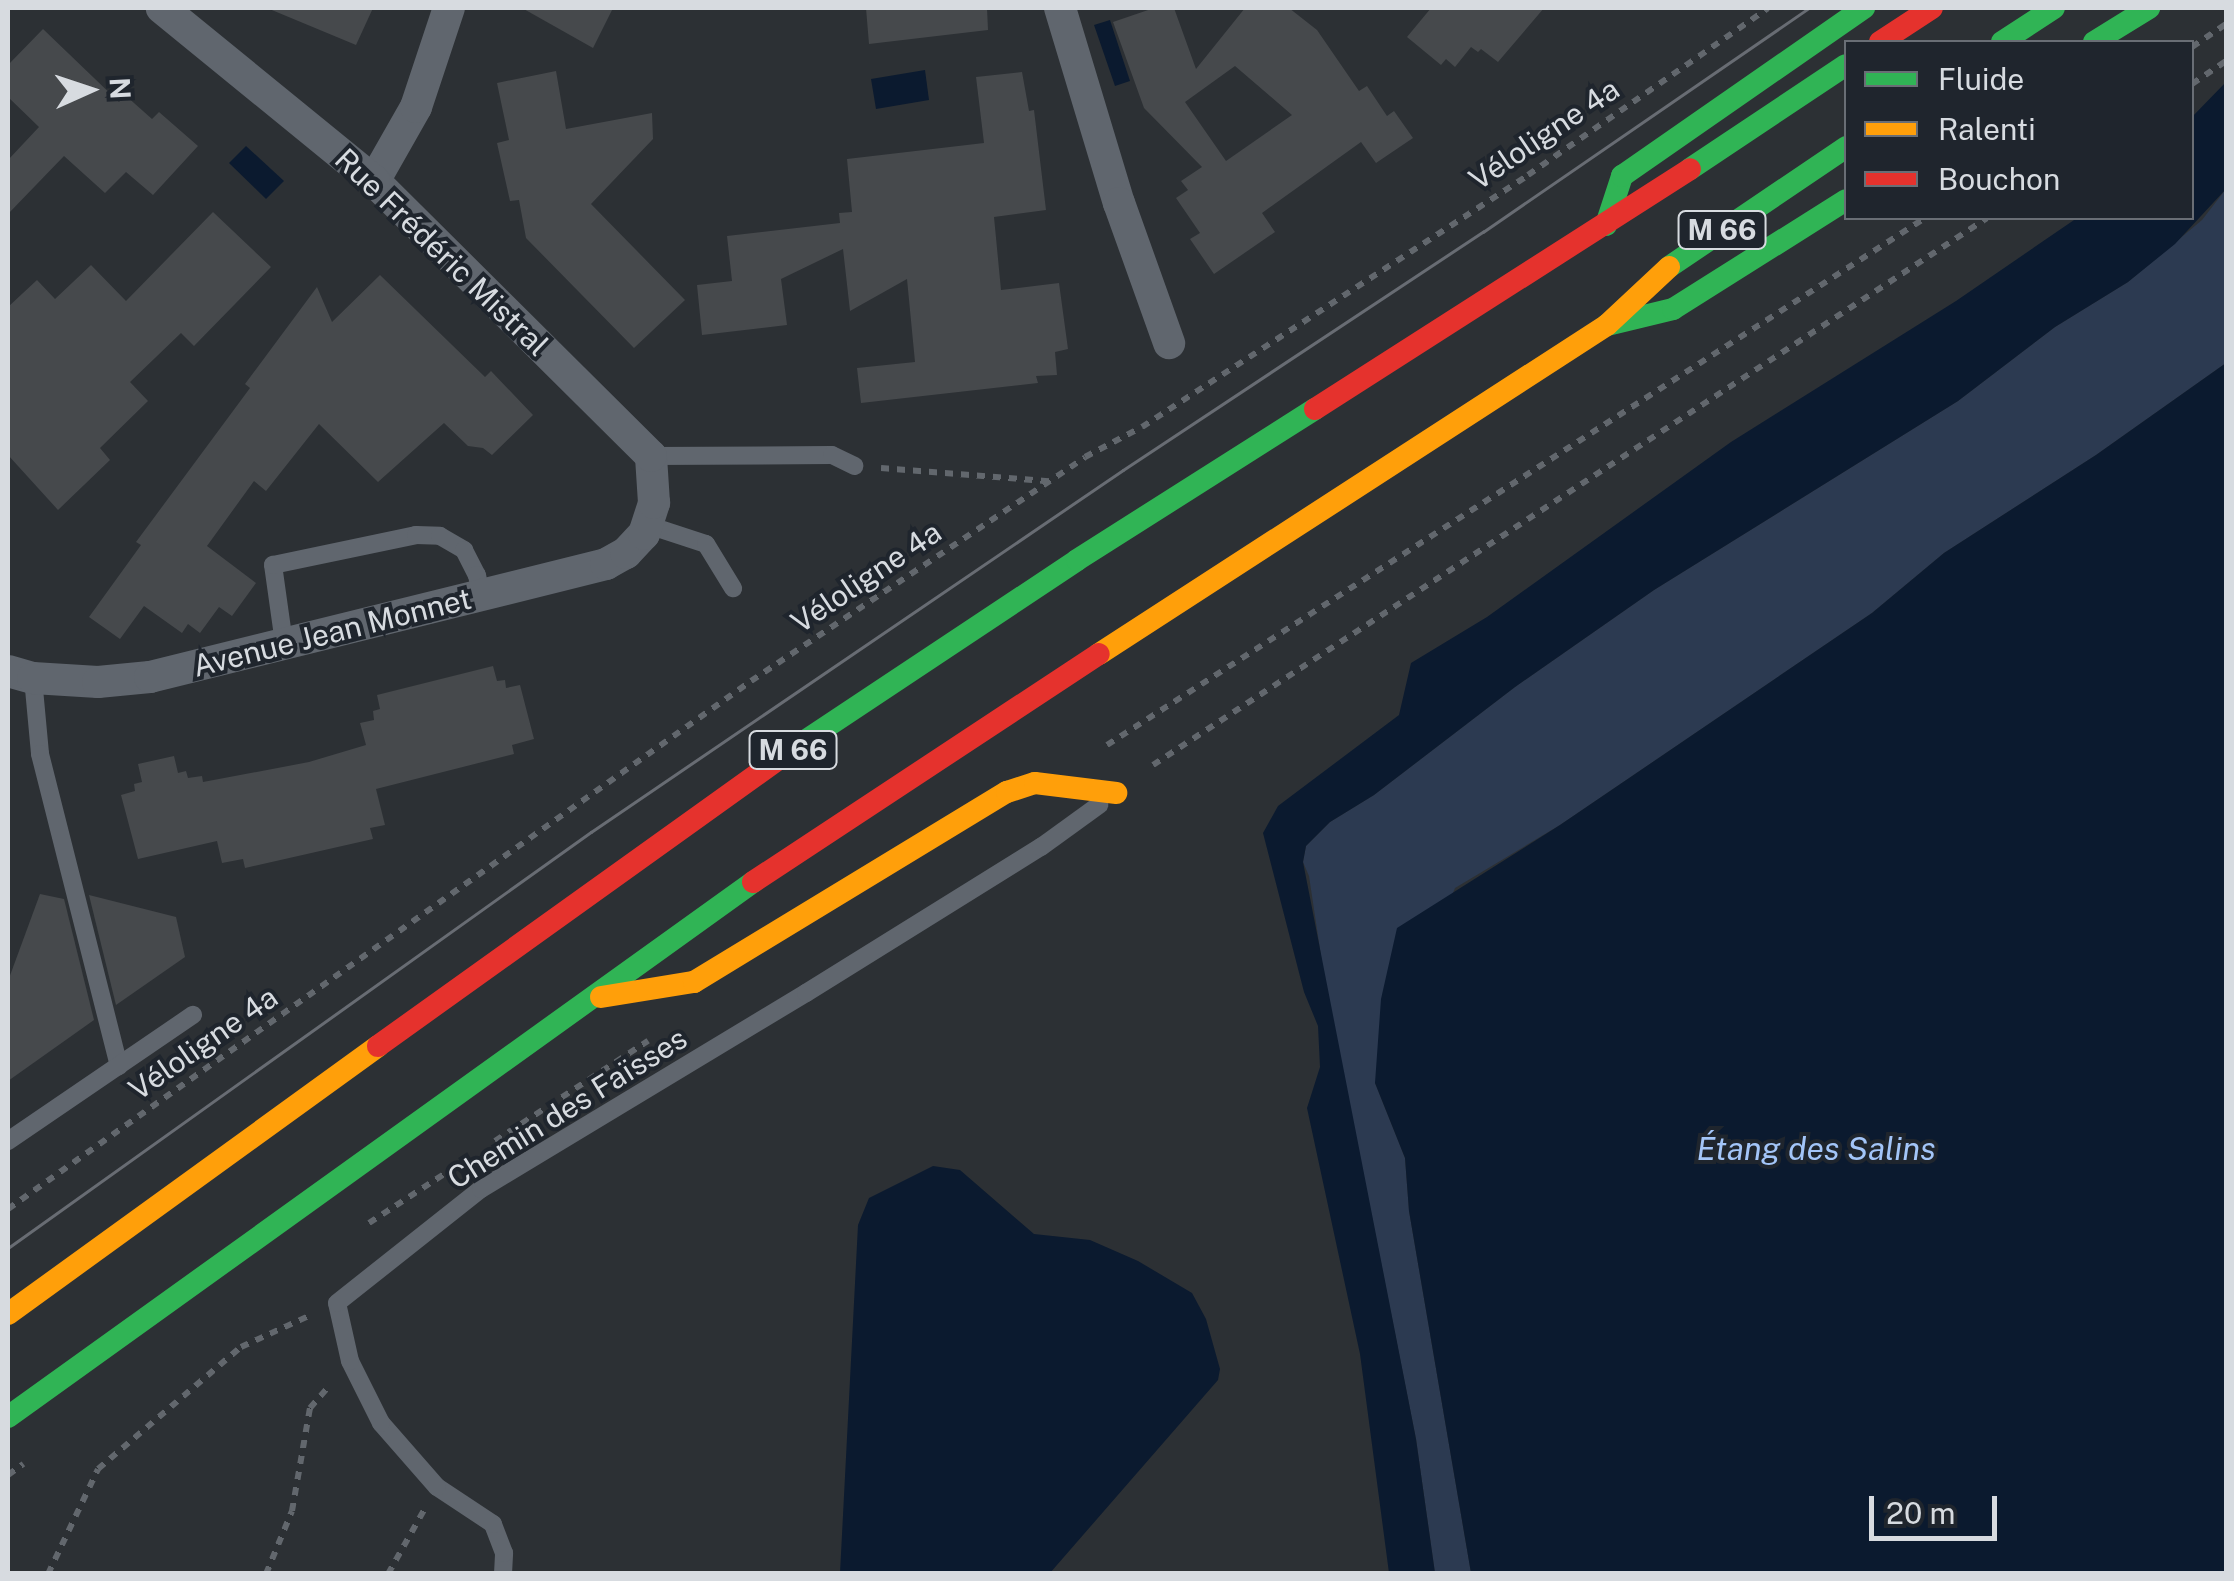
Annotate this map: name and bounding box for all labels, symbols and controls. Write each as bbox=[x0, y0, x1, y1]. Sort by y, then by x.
north arrow bbox=[40, 40, 140, 140]
legend bbox=[1844, 40, 2194, 220]
text: Fluide bbox=[1938, 61, 2024, 97]
street label: Véloligne 4a bbox=[1462, 71, 1626, 197]
text: N bbox=[103, 77, 138, 100]
text: Ralenti bbox=[1938, 111, 2036, 147]
street label: Rue Frédéric Mistral bbox=[328, 141, 556, 363]
text: Bouchon bbox=[1938, 161, 2060, 197]
road number: M 66 bbox=[1677, 207, 1767, 253]
street label: Véloligne 4a bbox=[784, 514, 948, 640]
street label: Avenue Jean Monnet bbox=[189, 580, 475, 684]
road number: M 66 bbox=[748, 727, 838, 773]
street label: Véloligne 4a bbox=[122, 979, 284, 1107]
street label: Chemin des Faïsses bbox=[440, 1020, 694, 1196]
water label: Étang des Salins bbox=[1696, 1130, 1936, 1168]
scale bar bbox=[1874, 1476, 2002, 1538]
text: 20 m bbox=[1886, 1495, 1955, 1531]

